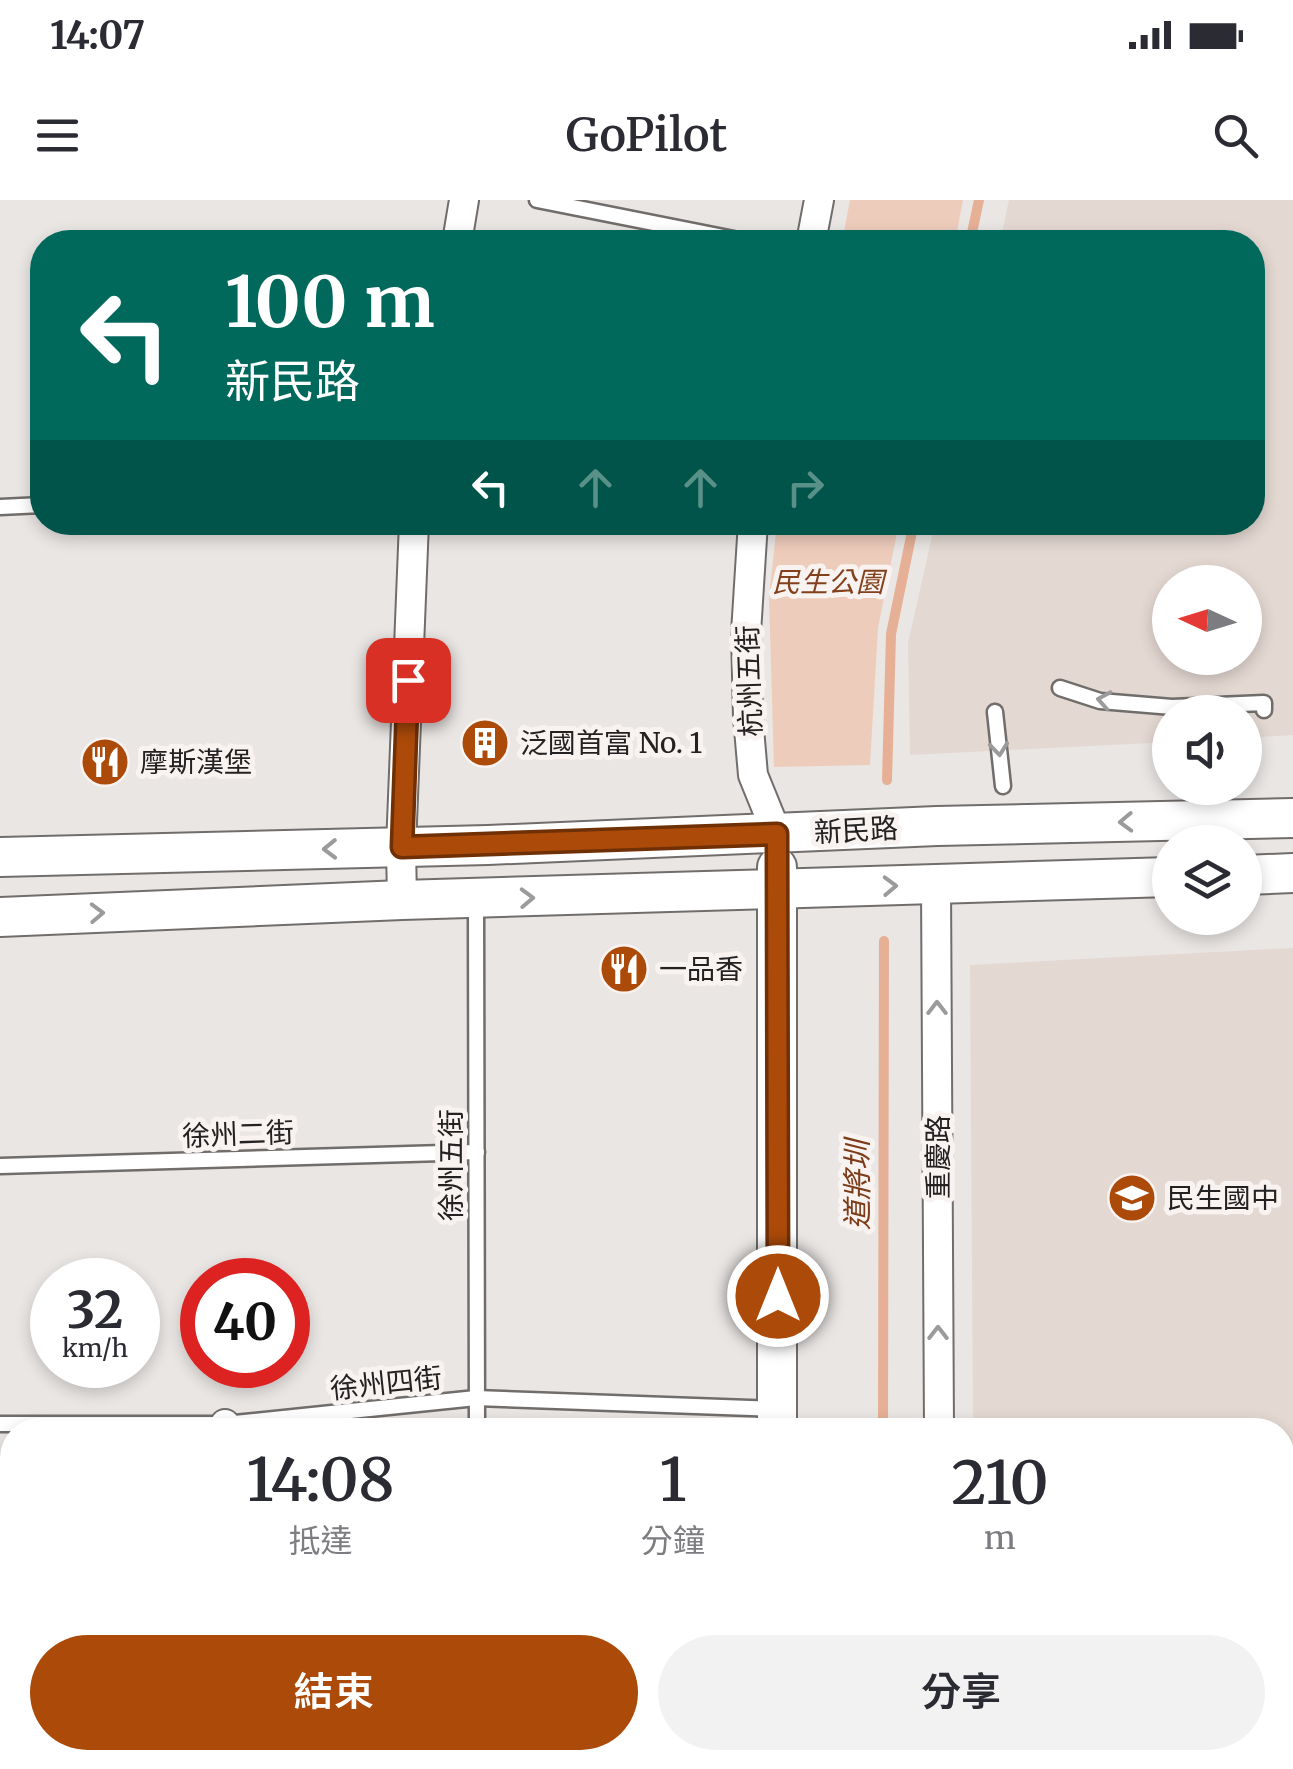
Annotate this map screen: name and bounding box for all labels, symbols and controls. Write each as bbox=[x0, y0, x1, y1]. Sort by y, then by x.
text: 14:07 bbox=[50, 12, 145, 59]
text: GoPilot bbox=[566, 107, 727, 163]
icon: menu bbox=[30, 108, 85, 163]
icon: search bbox=[1208, 108, 1263, 163]
text: 100 m bbox=[225, 258, 435, 346]
icon: left bbox=[60, 270, 190, 400]
text: 新民路 bbox=[225, 353, 360, 409]
icon: left bbox=[463, 460, 518, 515]
icon: ahead bbox=[568, 460, 623, 515]
icon: ahead bbox=[673, 460, 728, 515]
icon: right bbox=[778, 460, 833, 515]
park label: 民生公園 bbox=[772, 564, 888, 600]
north arrow bbox=[1152, 565, 1262, 675]
map controls bbox=[1152, 565, 1262, 935]
street label: 杭州五街 bbox=[729, 624, 769, 738]
pin bbox=[366, 638, 451, 723]
icon: arrive bbox=[381, 653, 436, 708]
one-way arrow bbox=[1096, 690, 1112, 711]
button: sound bbox=[1152, 695, 1262, 805]
building icon: 泛國首富 No. 1 bbox=[459, 717, 511, 769]
place label: 泛國首富 No. 1 bbox=[520, 725, 702, 761]
restaurant icon: 摩斯漢堡 bbox=[79, 736, 131, 788]
one-way arrow bbox=[988, 741, 1010, 757]
place label: 摩斯漢堡 bbox=[140, 744, 252, 780]
street label: 新民路 bbox=[813, 810, 899, 850]
one-way arrow bbox=[1117, 811, 1133, 832]
button: layers bbox=[1152, 825, 1262, 935]
one-way arrow bbox=[321, 838, 337, 859]
one-way arrow bbox=[883, 875, 899, 896]
one-way arrow bbox=[520, 888, 536, 909]
one-way arrow bbox=[90, 902, 106, 923]
restaurant icon: 一品香 bbox=[598, 943, 650, 995]
place label: 一品香 bbox=[659, 951, 743, 987]
one-way arrow bbox=[926, 999, 948, 1014]
street label: 徐州五街 bbox=[433, 1109, 469, 1221]
street label: 徐州二街 bbox=[181, 1114, 295, 1154]
street label: 重慶路 bbox=[920, 1115, 956, 1199]
water label: 道將圳 bbox=[838, 1136, 876, 1230]
school or university icon: 民生國中 bbox=[1106, 1172, 1158, 1224]
place label: 民生國中 bbox=[1167, 1180, 1279, 1216]
position arrow bbox=[726, 1244, 830, 1348]
speed limit sign: 40 bbox=[180, 1258, 310, 1388]
text: 32 bbox=[67, 1279, 123, 1342]
one-way arrow bbox=[927, 1324, 949, 1340]
text: km/h bbox=[62, 1332, 128, 1364]
street label: 徐州四街 bbox=[328, 1359, 444, 1407]
text: 14:08 bbox=[246, 1442, 395, 1517]
text: 1 bbox=[659, 1442, 687, 1517]
text: 210 bbox=[951, 1445, 1049, 1520]
text: m bbox=[984, 1518, 1016, 1558]
text: 抵達 bbox=[288, 1521, 352, 1561]
text: 分鐘 bbox=[641, 1521, 705, 1561]
button: 結束 bbox=[30, 1635, 638, 1750]
button: 分享 bbox=[658, 1635, 1265, 1750]

